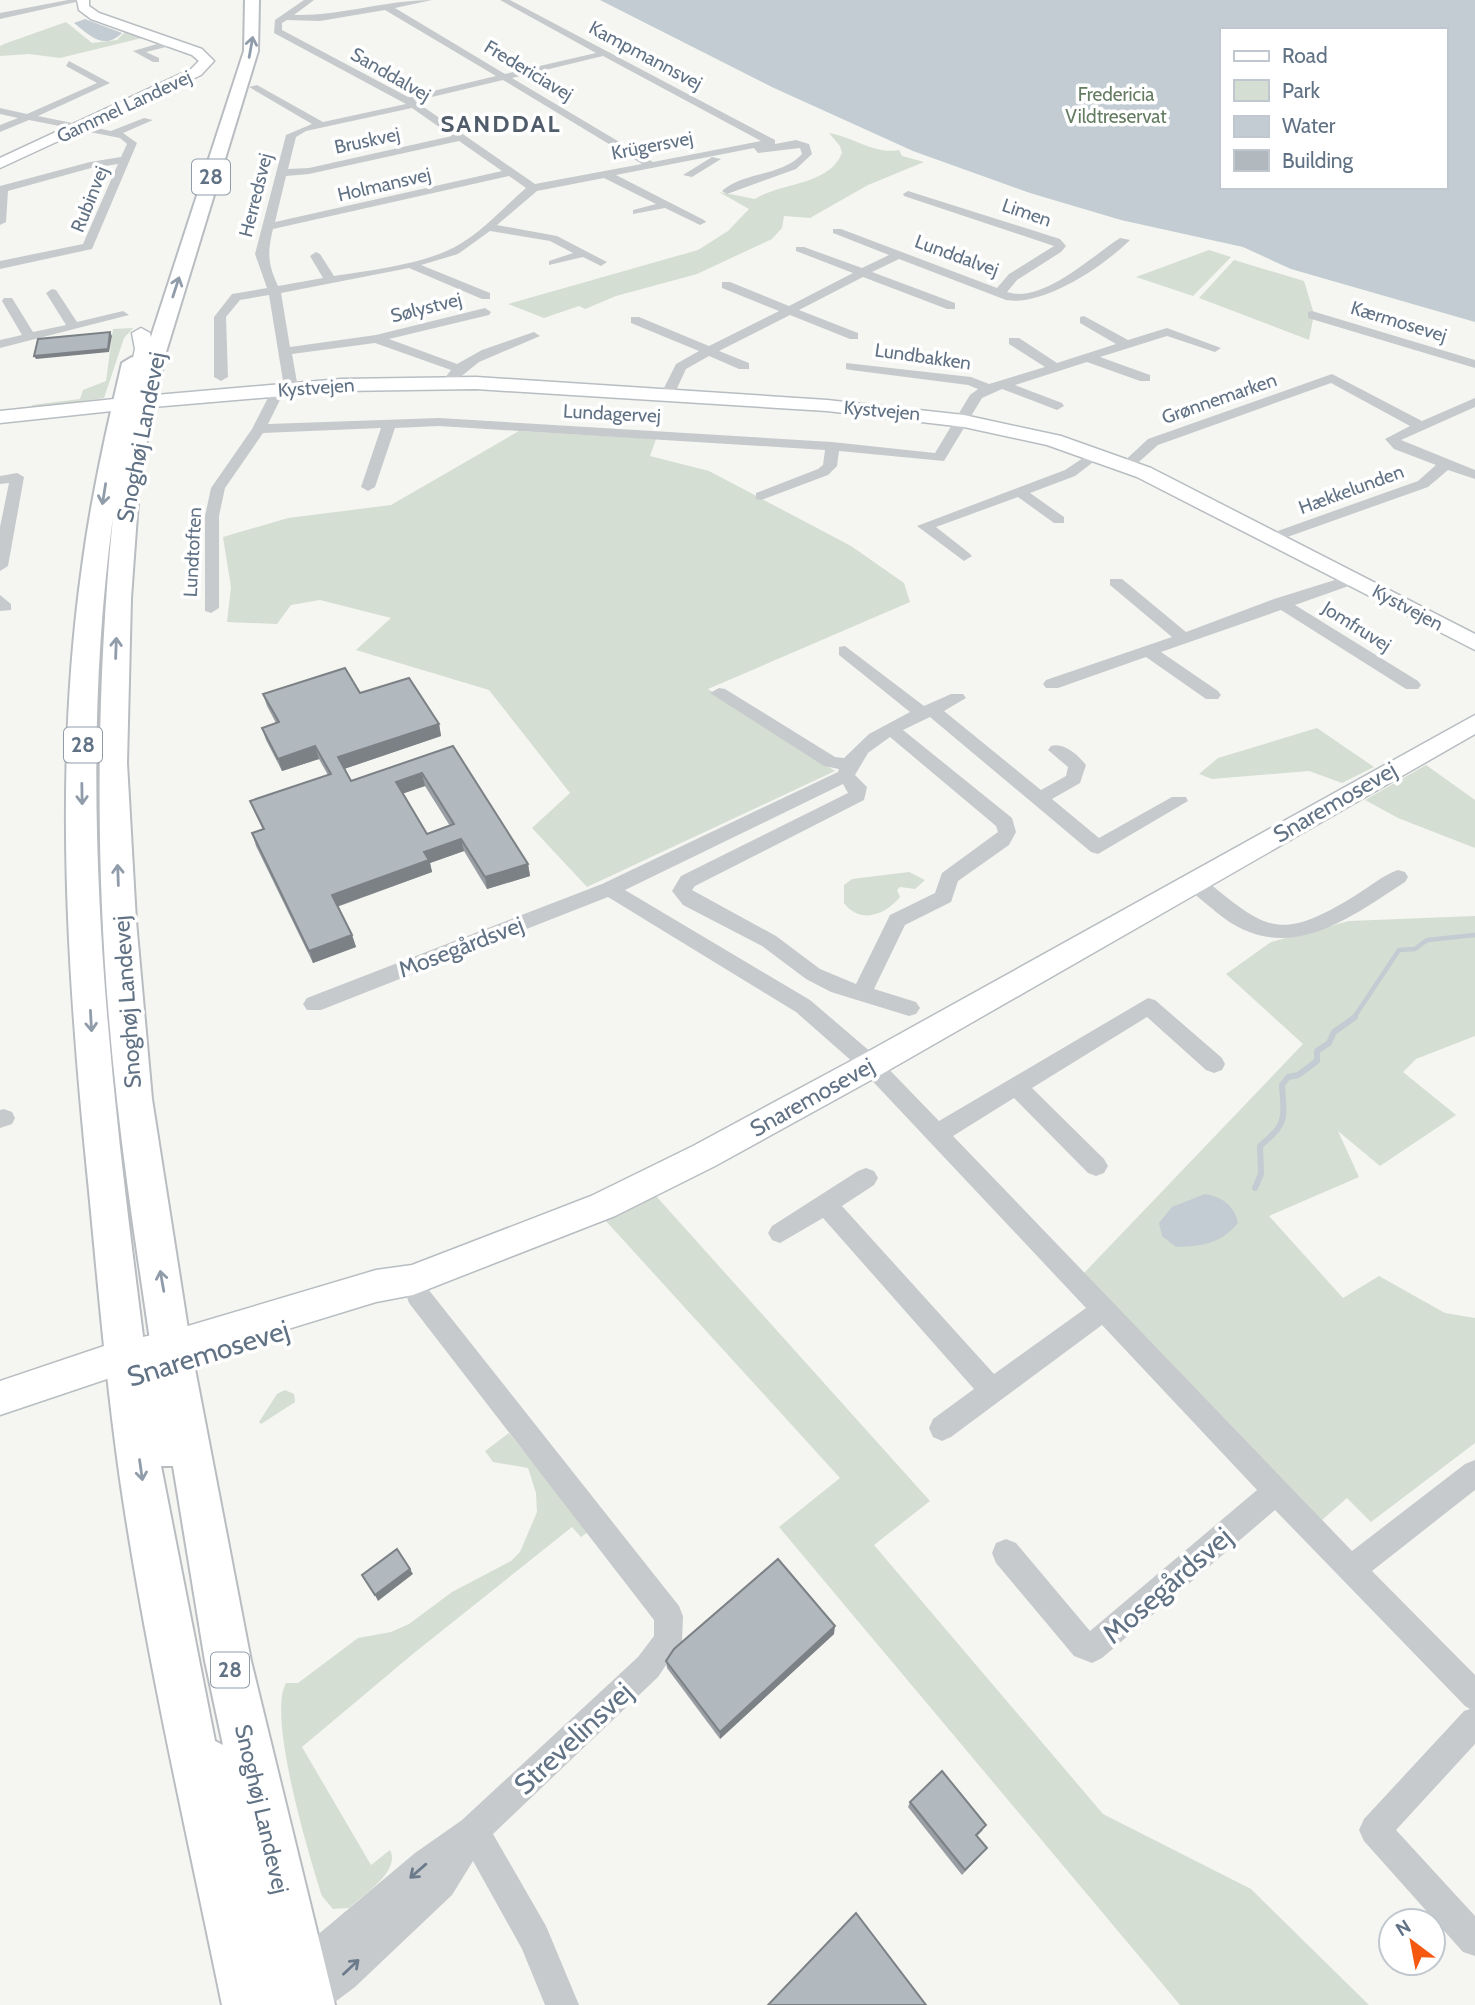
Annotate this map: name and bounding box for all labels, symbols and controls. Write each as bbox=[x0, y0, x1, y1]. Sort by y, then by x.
street label: Kampmannsvej bbox=[585, 16, 706, 95]
legend bbox=[1220, 28, 1447, 189]
street label: Fredericiavej bbox=[480, 35, 577, 106]
one-way arrow bbox=[245, 36, 258, 59]
street label: Sanddalvej bbox=[347, 42, 435, 106]
text: Road bbox=[1282, 43, 1328, 68]
street label: Gammel Landevej bbox=[53, 65, 195, 148]
text: Park bbox=[1282, 78, 1320, 103]
park label: Fredericia Vildtreservat bbox=[1065, 83, 1167, 128]
district label: SANDDAL bbox=[440, 109, 562, 138]
text: Water bbox=[1282, 113, 1336, 138]
street label: Bruskvej bbox=[332, 122, 402, 159]
street label: Krügersvej bbox=[609, 126, 695, 165]
text: Building bbox=[1282, 148, 1354, 173]
street label: Herredsvej bbox=[234, 151, 277, 239]
road number: 28 bbox=[192, 160, 230, 194]
street label: Rubinvej bbox=[66, 163, 113, 236]
street label: Holmansvej bbox=[335, 163, 433, 206]
street label: Limen bbox=[999, 193, 1054, 232]
street label: Lunddalvej bbox=[912, 230, 1002, 281]
one-way arrow bbox=[170, 276, 183, 298]
street label: Sølystvej bbox=[388, 288, 464, 327]
street label: Kærmosevej bbox=[1348, 296, 1450, 347]
street label: Lundbakken bbox=[873, 338, 973, 375]
street label: Snoghøj Landevej bbox=[111, 349, 171, 525]
street label: Grønnemarken bbox=[1159, 368, 1280, 429]
street label: Kystvejen bbox=[277, 373, 355, 402]
street label: Kystvejen bbox=[843, 396, 921, 425]
street label: Lundagervej bbox=[563, 399, 661, 428]
street label: Hækkelunden bbox=[1295, 460, 1407, 519]
one-way arrow bbox=[97, 482, 110, 505]
street label: Lundtoften bbox=[179, 506, 206, 598]
street label: Kystvejen bbox=[1368, 579, 1447, 636]
street label: Jomfruvej bbox=[1317, 596, 1395, 657]
one-way arrow bbox=[110, 637, 123, 660]
road number: 28 bbox=[64, 728, 102, 762]
street label: Snaremosevej bbox=[1268, 755, 1402, 849]
one-way arrow bbox=[75, 782, 88, 805]
one-way arrow bbox=[111, 864, 124, 887]
street label: Mosegårdsvej bbox=[394, 910, 528, 984]
street label: Snoghøj Landevej bbox=[107, 915, 147, 1089]
one-way arrow bbox=[84, 1009, 97, 1032]
street label: Snaremosevej bbox=[745, 1051, 879, 1143]
one-way arrow bbox=[155, 1270, 168, 1293]
street label: Snaremosevej bbox=[123, 1312, 293, 1394]
one-way arrow bbox=[134, 1458, 147, 1481]
street label: Mosegårdsvej bbox=[1095, 1520, 1239, 1650]
road number: 28 bbox=[211, 1652, 249, 1688]
street label: Strevelinsvej bbox=[507, 1675, 639, 1801]
street label: Snoghøj Landevej bbox=[229, 1722, 295, 1896]
one-way arrow bbox=[409, 1863, 427, 1879]
north arrow bbox=[1377, 1907, 1447, 1977]
text: N bbox=[1391, 1915, 1415, 1941]
one-way arrow bbox=[342, 1959, 359, 1976]

